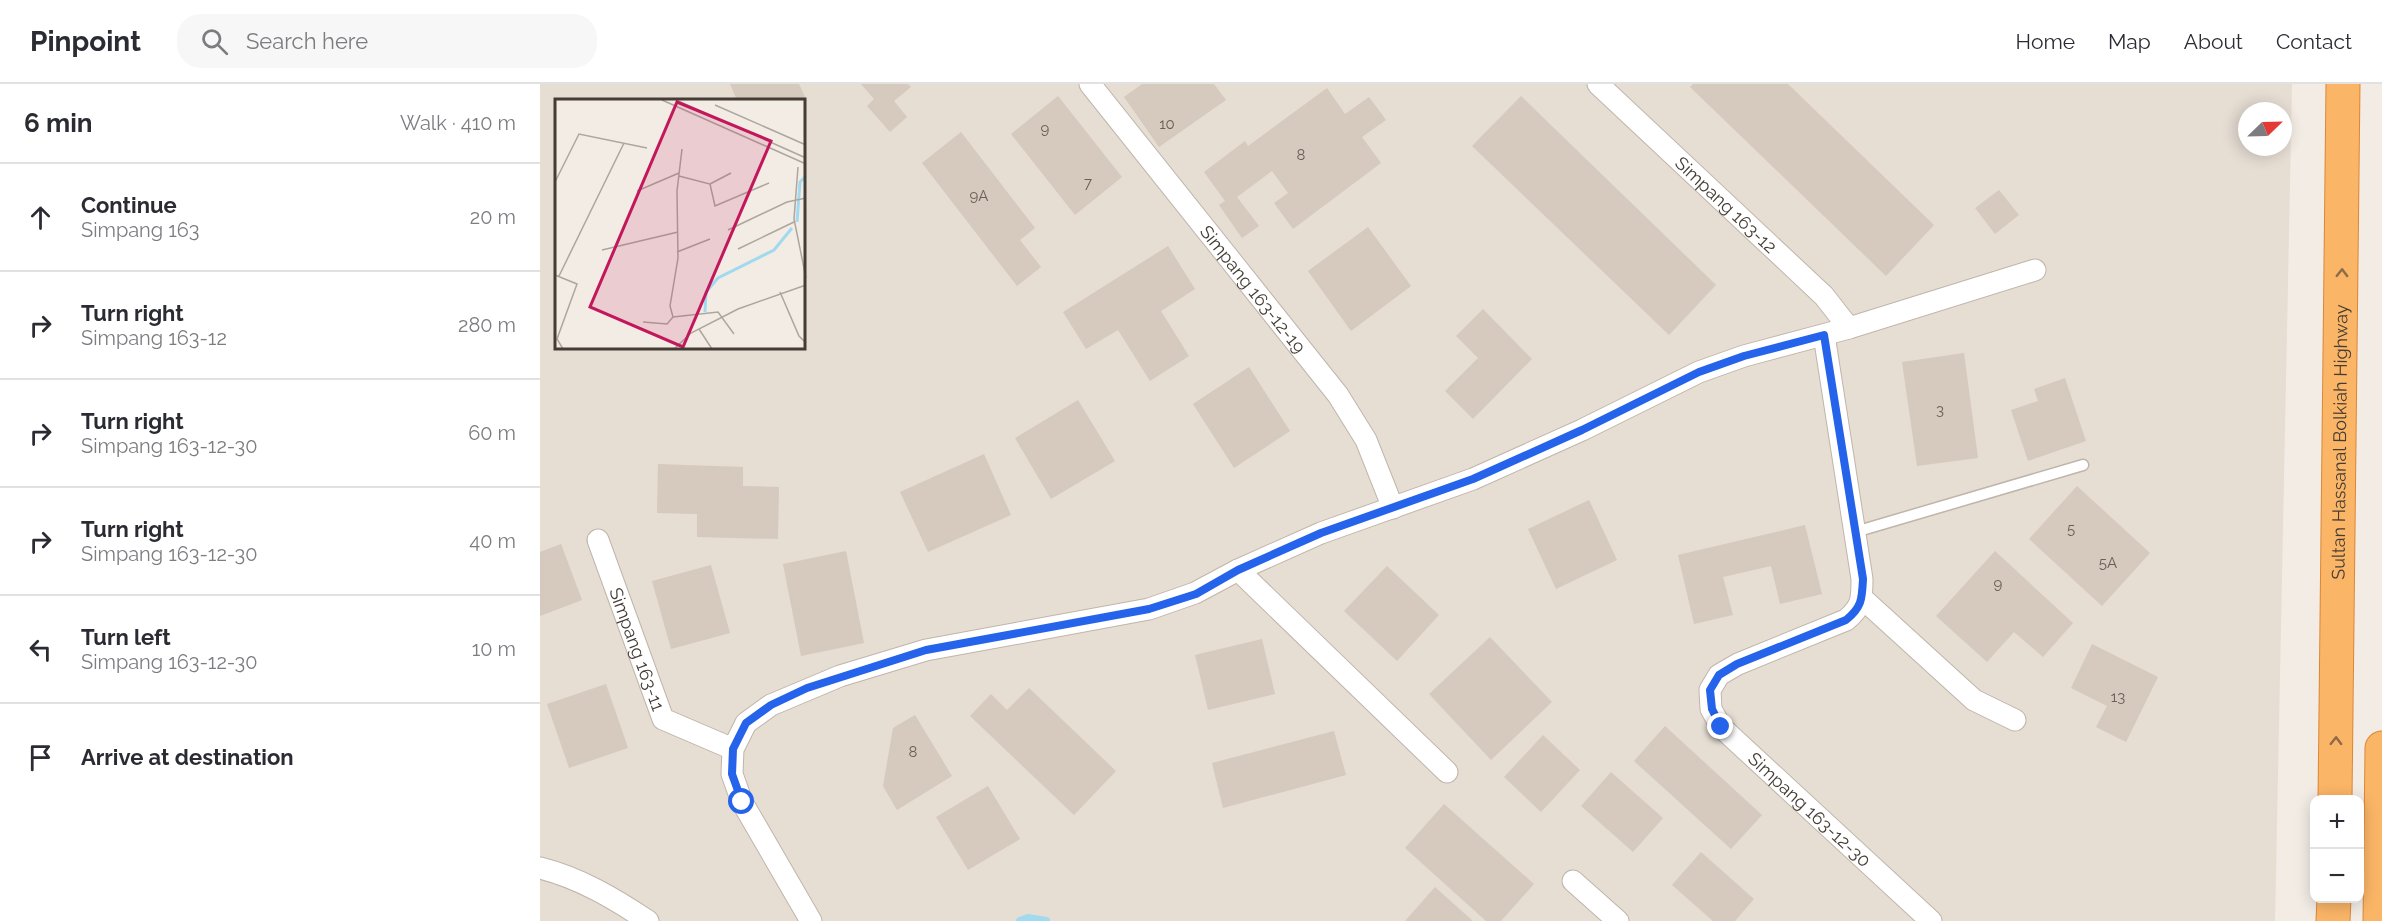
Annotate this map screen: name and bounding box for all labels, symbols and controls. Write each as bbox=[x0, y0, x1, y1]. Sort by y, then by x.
search box bbox=[177, 14, 597, 68]
text: Pinpoint bbox=[30, 25, 141, 58]
icon: search bbox=[198, 25, 231, 58]
text: Search here bbox=[246, 28, 368, 54]
text: Home bbox=[2016, 29, 2075, 54]
text: Map bbox=[2108, 29, 2151, 54]
text: About bbox=[2184, 29, 2243, 54]
text: Contact bbox=[2276, 29, 2352, 54]
inset map bbox=[555, 99, 806, 350]
north arrow bbox=[2238, 102, 2292, 156]
text: 6 min bbox=[24, 108, 93, 138]
text: Walk · 410 m bbox=[400, 111, 516, 135]
house number: 10 bbox=[1159, 115, 1175, 133]
house number: 9 bbox=[1041, 120, 1050, 138]
house number: 8 bbox=[1297, 146, 1306, 164]
street label: Simpang 163-12 bbox=[1671, 152, 1781, 257]
house number: 7 bbox=[1084, 174, 1092, 192]
house number: 9A bbox=[970, 187, 988, 205]
text: Continue bbox=[81, 192, 177, 218]
icon: ahead bbox=[24, 201, 57, 234]
text: 20 m bbox=[470, 205, 516, 229]
text: Simpang 163 bbox=[81, 218, 200, 242]
street label: Simpang 163-12-19 bbox=[1196, 221, 1311, 357]
one-way arrow bbox=[2336, 269, 2348, 278]
text: Turn right bbox=[81, 300, 184, 326]
street label: Sultan Hassanal Bolkiah Highway bbox=[2327, 304, 2351, 580]
icon: right bbox=[24, 309, 57, 342]
text: 280 m bbox=[458, 313, 516, 337]
text: Simpang 163-12 bbox=[81, 326, 227, 350]
house number: 3 bbox=[1936, 401, 1944, 419]
text: Turn right bbox=[81, 408, 184, 434]
icon: right bbox=[24, 417, 57, 450]
text: 60 m bbox=[468, 421, 516, 445]
text: Simpang 163-12-30 bbox=[81, 434, 258, 458]
text: Turn right bbox=[81, 516, 184, 542]
house number: 5 bbox=[2067, 520, 2075, 538]
icon: right bbox=[24, 525, 57, 558]
text: 40 m bbox=[469, 529, 516, 553]
text: Simpang 163-12-30 bbox=[81, 542, 258, 566]
house number: 5A bbox=[2099, 554, 2117, 572]
house number: 9 bbox=[1994, 575, 2003, 593]
street label: Simpang 163-11 bbox=[606, 584, 670, 714]
text: Turn left bbox=[81, 624, 171, 650]
icon: left bbox=[24, 633, 57, 666]
text: 10 m bbox=[472, 637, 516, 661]
text: Simpang 163-12-30 bbox=[81, 650, 258, 674]
house number: 13 bbox=[2111, 688, 2125, 706]
route end bbox=[1707, 713, 1733, 739]
one-way arrow bbox=[2330, 737, 2342, 746]
icon: arrive bbox=[24, 741, 57, 774]
house number: 8 bbox=[909, 743, 918, 761]
text: Arrive at destination bbox=[81, 744, 294, 770]
street label: Simpang 163-12-30 bbox=[1744, 748, 1875, 871]
route start bbox=[728, 788, 754, 814]
map controls bbox=[2310, 795, 2364, 903]
button: + bbox=[2310, 795, 2364, 849]
button: − bbox=[2310, 849, 2364, 903]

